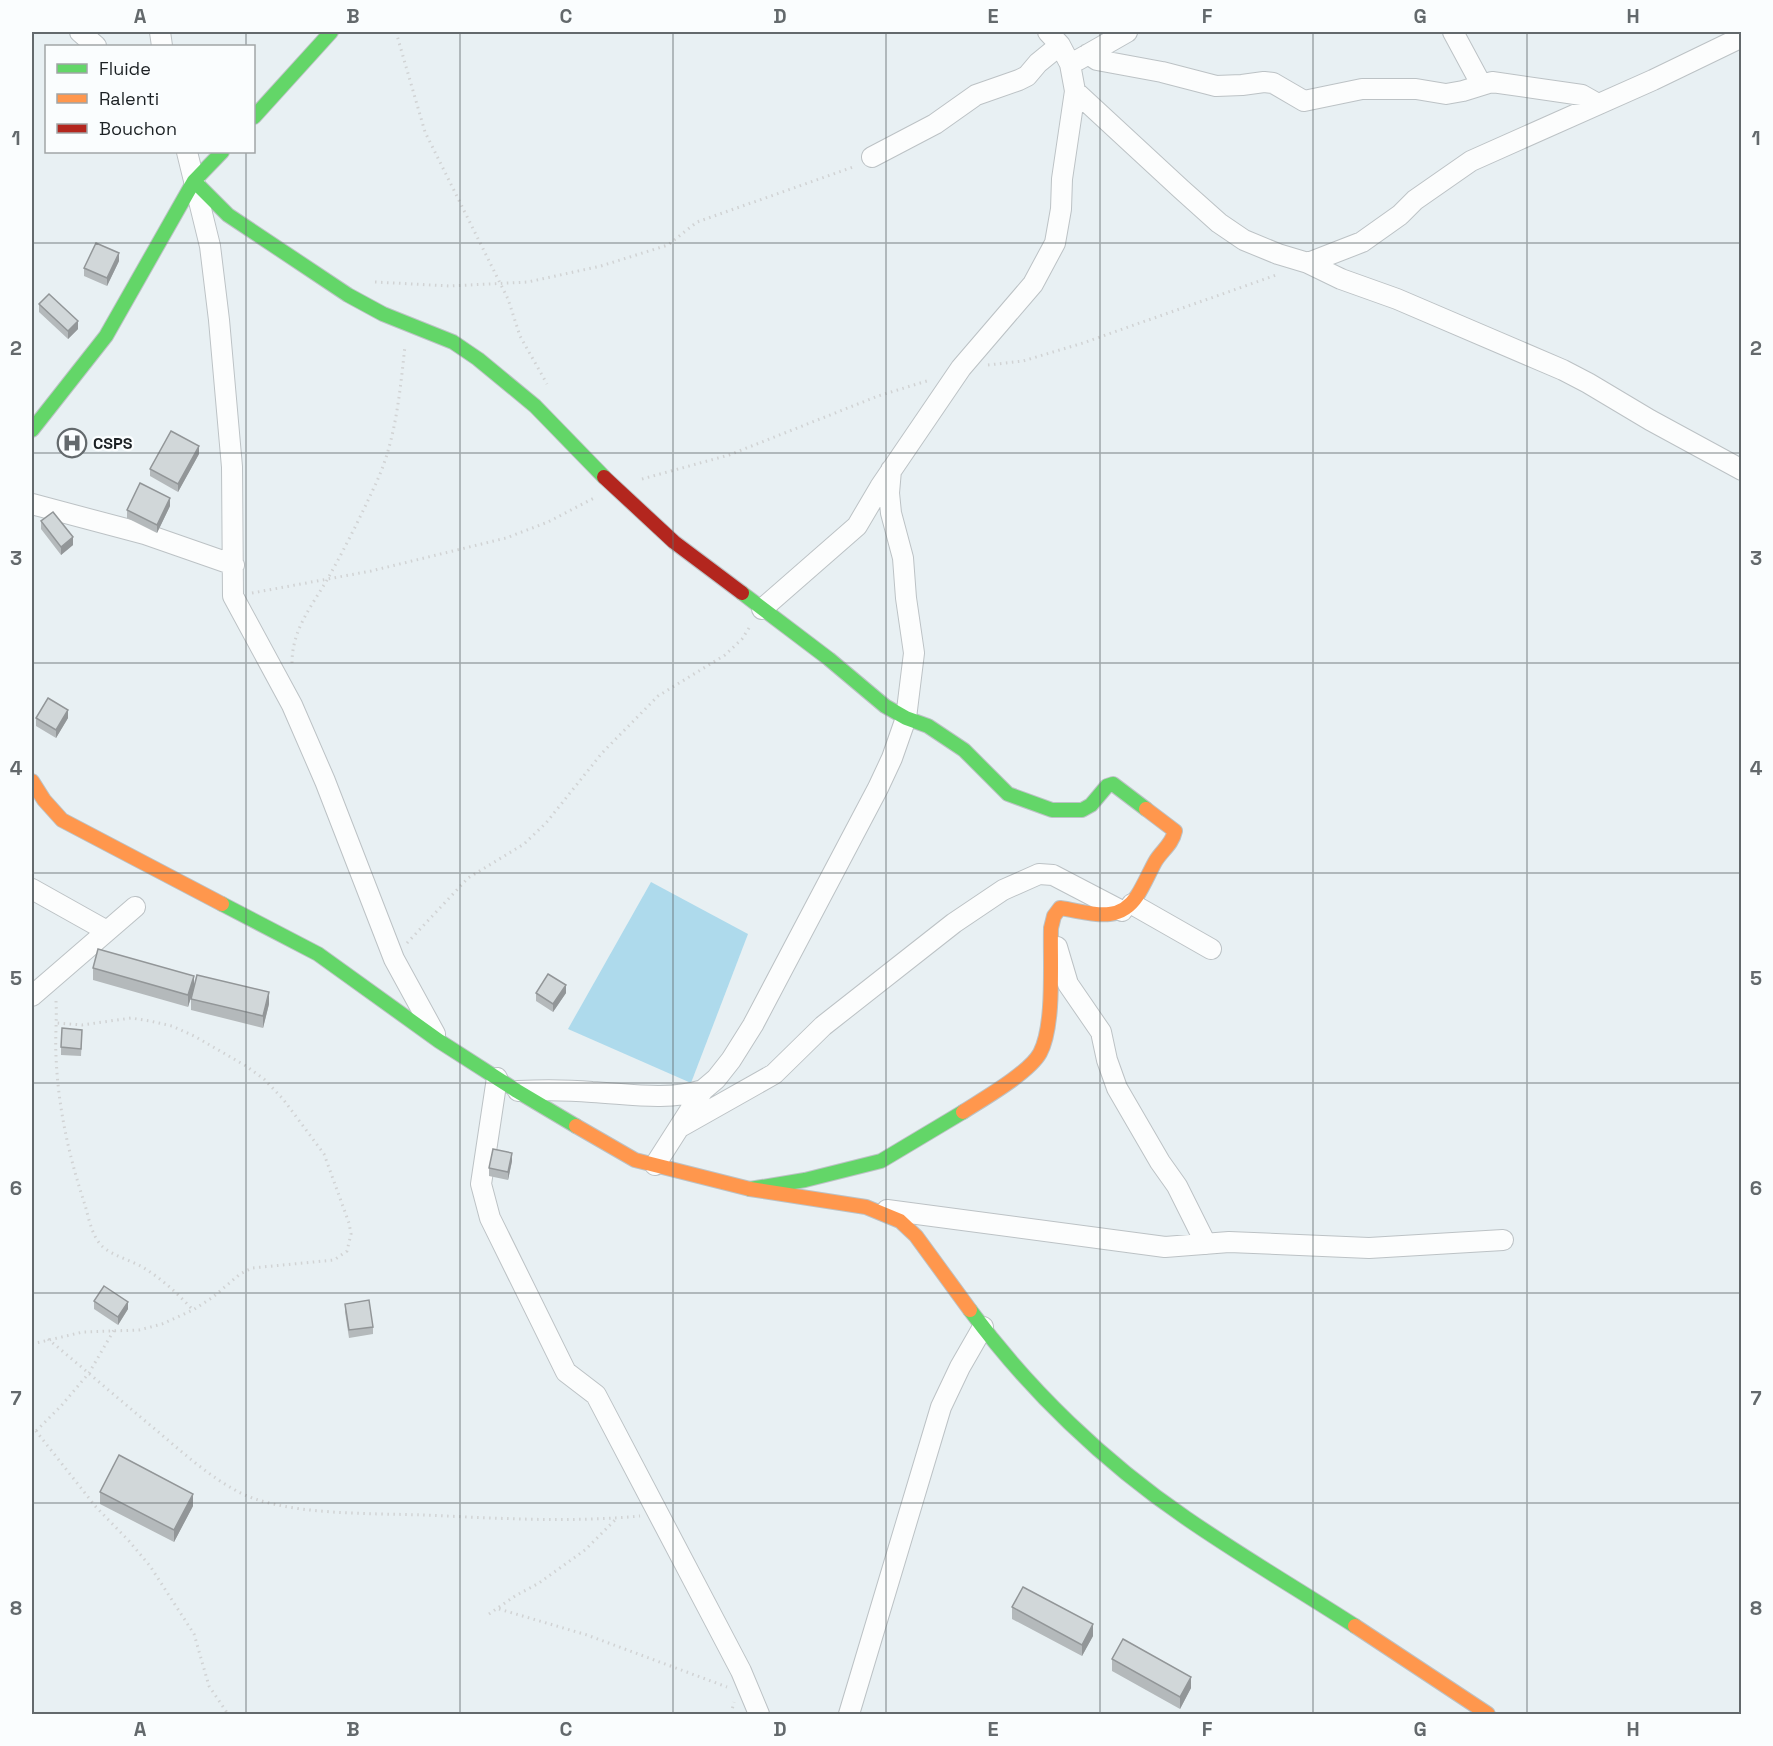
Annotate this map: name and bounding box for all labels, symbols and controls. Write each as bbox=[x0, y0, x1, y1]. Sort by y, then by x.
text: A bbox=[134, 3, 147, 29]
text: B bbox=[346, 3, 360, 29]
text: C bbox=[560, 3, 573, 29]
text: D bbox=[773, 3, 787, 29]
text: E bbox=[987, 3, 999, 29]
text: F bbox=[1202, 3, 1213, 29]
text: G bbox=[1413, 3, 1427, 29]
text: H bbox=[1626, 3, 1640, 29]
legend bbox=[45, 45, 255, 153]
text: Fluide bbox=[99, 57, 151, 80]
text: Ralenti bbox=[99, 87, 159, 110]
text: Bouchon bbox=[99, 117, 177, 140]
text: 1 bbox=[11, 125, 21, 151]
text: 1 bbox=[1751, 125, 1761, 151]
text: 2 bbox=[10, 335, 22, 361]
text: 2 bbox=[1750, 335, 1762, 361]
hospital icon: CSPS bbox=[56, 427, 88, 459]
place label: CSPS bbox=[93, 433, 133, 454]
text: 3 bbox=[10, 545, 22, 571]
text: 3 bbox=[1750, 545, 1762, 571]
text: 4 bbox=[10, 755, 23, 781]
text: 4 bbox=[1750, 755, 1763, 781]
text: 5 bbox=[10, 965, 22, 991]
text: 5 bbox=[1750, 965, 1762, 991]
text: 6 bbox=[10, 1175, 22, 1201]
text: 6 bbox=[1750, 1175, 1762, 1201]
text: 7 bbox=[10, 1385, 22, 1411]
text: 7 bbox=[1750, 1385, 1762, 1411]
text: 8 bbox=[10, 1595, 22, 1621]
text: 8 bbox=[1750, 1595, 1762, 1621]
text: A bbox=[134, 1716, 147, 1742]
text: B bbox=[346, 1716, 360, 1742]
text: C bbox=[560, 1716, 573, 1742]
text: D bbox=[773, 1716, 787, 1742]
text: E bbox=[987, 1716, 999, 1742]
text: F bbox=[1202, 1716, 1213, 1742]
text: G bbox=[1413, 1716, 1427, 1742]
text: H bbox=[1626, 1716, 1640, 1742]

